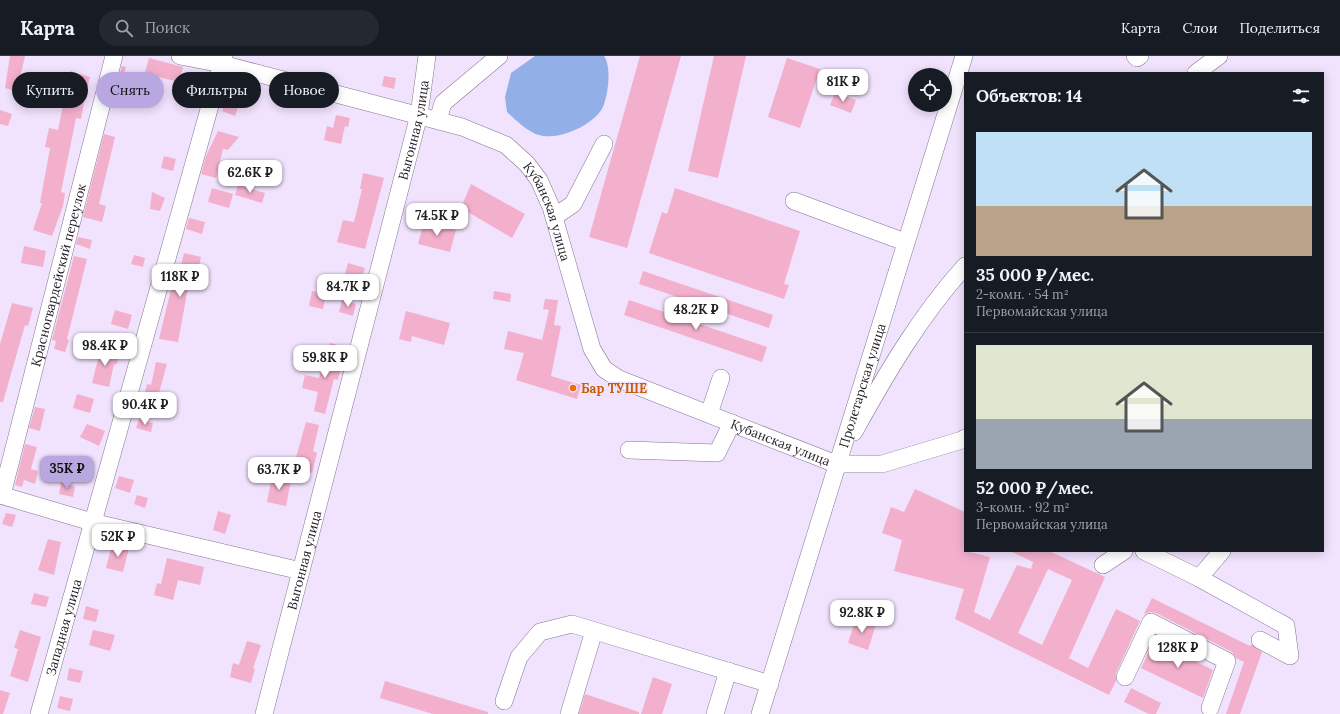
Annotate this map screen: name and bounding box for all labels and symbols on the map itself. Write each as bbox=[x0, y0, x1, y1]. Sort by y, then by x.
pin: 81K ₽ bbox=[815, 69, 871, 103]
street label: Выгонная улица bbox=[395, 79, 433, 182]
street label: Кубанская улица bbox=[519, 159, 574, 263]
pin: 62.6K ₽ bbox=[213, 160, 287, 194]
street label: Красногвардейский переулок bbox=[27, 182, 90, 369]
pin: 74.5K ₽ bbox=[400, 203, 474, 237]
pin: 118K ₽ bbox=[147, 264, 213, 298]
pin: 84.7K ₽ bbox=[311, 274, 385, 308]
pin: 48.2K ₽ bbox=[659, 297, 733, 331]
street label: Пролетарская улица bbox=[835, 321, 890, 450]
pin: 98.4K ₽ bbox=[68, 333, 142, 367]
pin: 59.8K ₽ bbox=[288, 345, 362, 379]
place label: Бар ТУШЕ bbox=[581, 380, 647, 397]
marker: Бар ТУШЕ bbox=[568, 383, 578, 393]
pin: 90.4K ₽ bbox=[108, 392, 182, 426]
street label: Кубанская улица bbox=[728, 416, 833, 470]
pin: 35K ₽ bbox=[39, 456, 95, 490]
pin: 63.7K ₽ bbox=[242, 457, 316, 491]
street label: Выгонная улица bbox=[283, 508, 325, 612]
pin: 52K ₽ bbox=[90, 524, 146, 558]
street label: Западная улица bbox=[42, 577, 86, 678]
pin: 92.8K ₽ bbox=[825, 600, 899, 634]
pin: 128K ₽ bbox=[1145, 635, 1211, 669]

